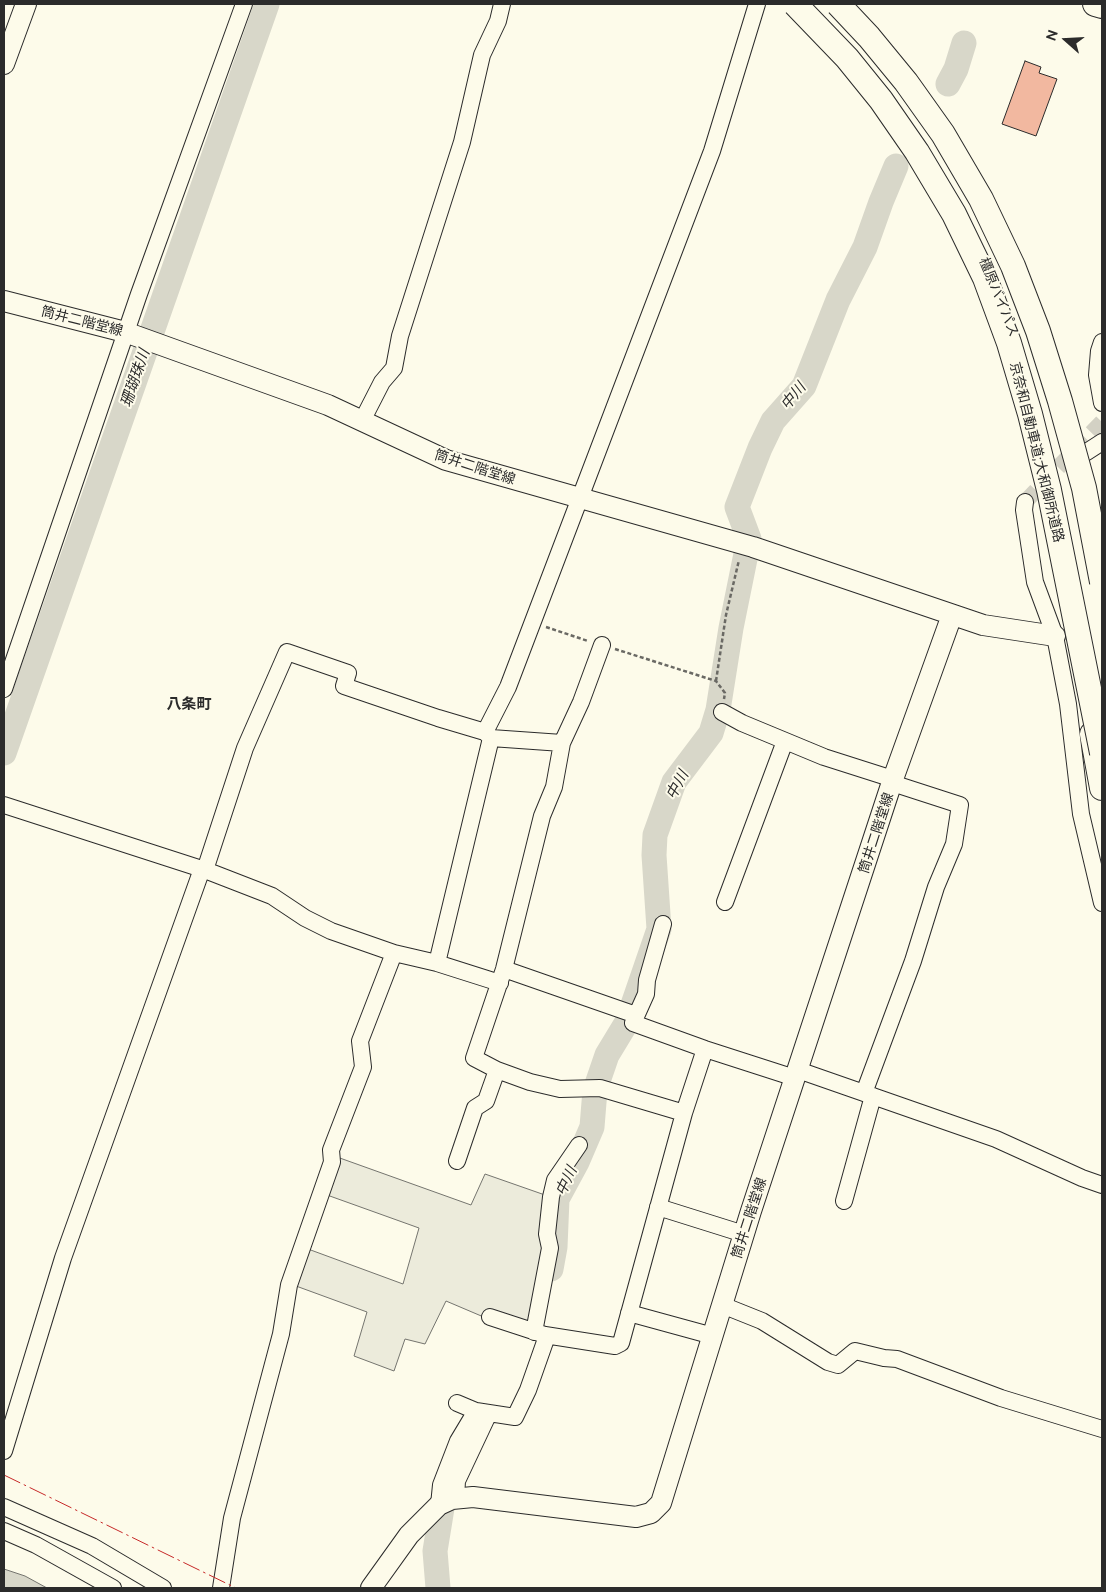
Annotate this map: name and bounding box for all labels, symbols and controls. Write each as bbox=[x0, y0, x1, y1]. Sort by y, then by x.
north arrow bbox=[1041, 15, 1091, 65]
text: N bbox=[1043, 28, 1061, 43]
street label: 橿原バイパス bbox=[975, 255, 1023, 339]
street label: 筒井二階堂線 bbox=[39, 303, 125, 339]
water label: 珊瑚珠川 bbox=[117, 347, 153, 409]
street label: 京奈和自動車道;大和御所道路 bbox=[1006, 360, 1068, 544]
water label: 中川 bbox=[777, 379, 809, 413]
street label: 筒井二階堂線 bbox=[432, 446, 518, 488]
district label: 八条町 bbox=[167, 695, 211, 713]
water label: 中川 bbox=[662, 768, 692, 802]
street label: 筒井二階堂線 bbox=[855, 790, 897, 876]
water label: 中川 bbox=[552, 1164, 580, 1198]
street label: 筒井二階堂線 bbox=[728, 1175, 770, 1261]

